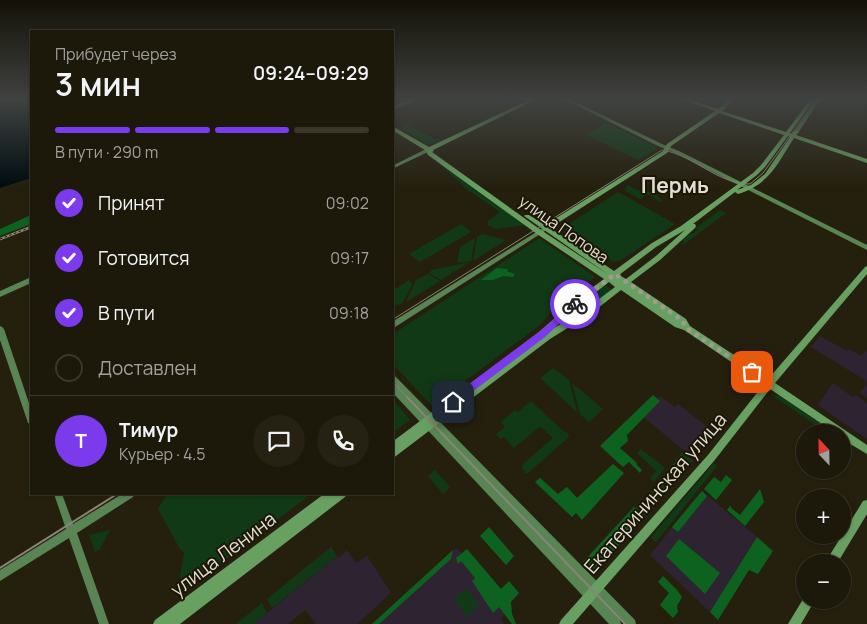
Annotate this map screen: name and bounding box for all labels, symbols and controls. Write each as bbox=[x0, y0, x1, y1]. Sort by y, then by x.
text: Прибудет через bbox=[55, 43, 177, 65]
text: 09:24–09:29 bbox=[253, 60, 369, 86]
text: 3 мин bbox=[55, 62, 141, 106]
text: В пути · 290 m bbox=[55, 141, 158, 163]
district label: Пермь bbox=[641, 171, 709, 199]
icon: check bbox=[55, 189, 83, 217]
text: Принят bbox=[98, 190, 165, 216]
street label: улица Попова bbox=[515, 190, 613, 268]
text: 09:02 bbox=[326, 192, 369, 214]
icon: check bbox=[55, 244, 83, 272]
text: Готовится bbox=[98, 245, 190, 271]
text: 09:17 bbox=[330, 247, 369, 269]
courier bbox=[550, 279, 600, 329]
icon: bike bbox=[561, 290, 589, 318]
icon: check bbox=[55, 299, 83, 327]
text: В пути bbox=[98, 300, 155, 326]
text: 09:18 bbox=[329, 302, 369, 324]
pin bbox=[731, 351, 773, 393]
text: Доставлен bbox=[98, 355, 197, 381]
icon: bag bbox=[738, 358, 766, 386]
pin bbox=[432, 381, 474, 423]
icon: home bbox=[439, 388, 467, 416]
street label: Екатерининская улица bbox=[578, 407, 732, 579]
button: chat bbox=[253, 415, 305, 467]
button: phone bbox=[317, 415, 369, 467]
text: Тимур bbox=[119, 417, 178, 443]
north arrow bbox=[796, 424, 851, 479]
map controls bbox=[796, 424, 851, 609]
text: Т bbox=[75, 428, 87, 454]
text: Курьер · 4.5 bbox=[119, 443, 206, 465]
button: + bbox=[796, 489, 851, 544]
street label: улица Ленина bbox=[165, 506, 281, 602]
button: − bbox=[796, 554, 851, 609]

